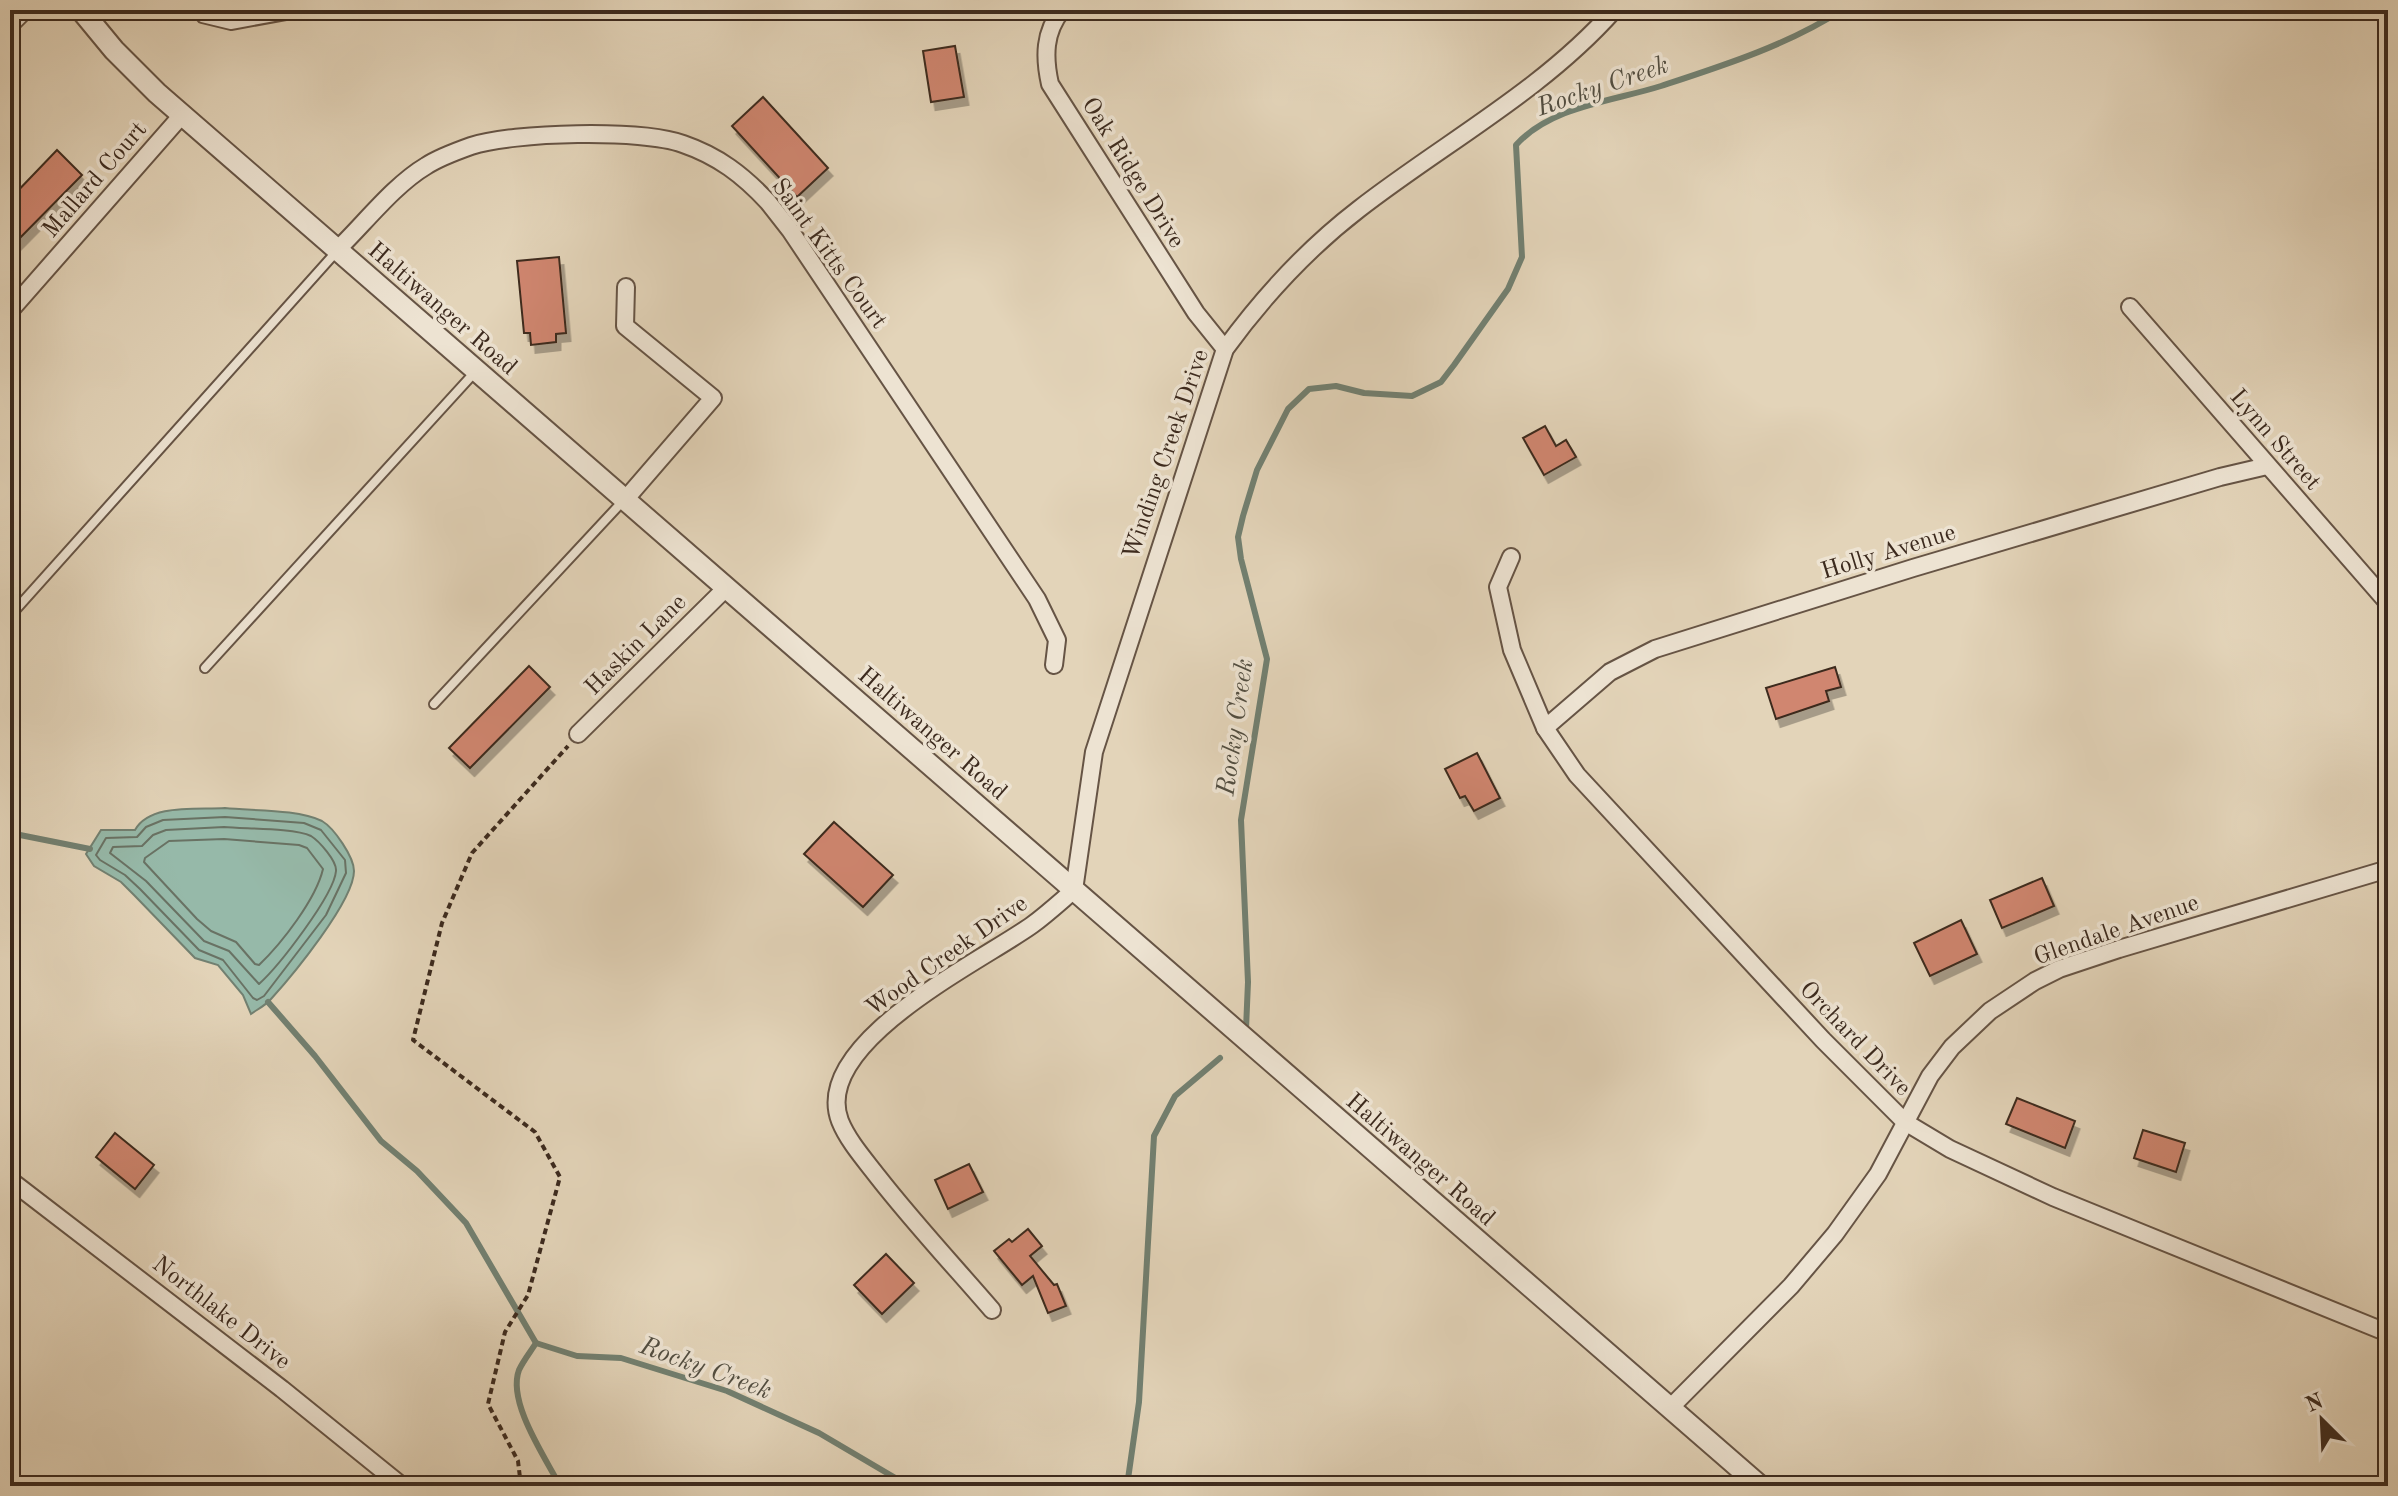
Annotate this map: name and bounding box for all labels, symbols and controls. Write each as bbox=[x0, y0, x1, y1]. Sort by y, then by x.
water label: Rocky Creek bbox=[1532, 52, 1672, 122]
street label: Oak Ridge Drive bbox=[1076, 94, 1188, 253]
street label: Mallard Court bbox=[39, 118, 152, 243]
street label: Saint Kitts Court bbox=[766, 175, 891, 334]
street label: Haltiwanger Road bbox=[363, 239, 521, 381]
street label: Winding Creek Drive bbox=[1120, 346, 1214, 563]
street label: Lynn Street bbox=[2224, 385, 2325, 495]
street label: Holly Avenue bbox=[1818, 521, 1959, 585]
street label: Haskin Lane bbox=[581, 590, 691, 700]
water label: Rocky Creek bbox=[1213, 657, 1258, 798]
street label: Haltiwanger Road bbox=[853, 664, 1011, 806]
street label: Glendale Avenue bbox=[2031, 891, 2202, 970]
street label: Wood Creek Drive bbox=[862, 892, 1032, 1021]
street label: Orchard Drive bbox=[1794, 978, 1915, 1101]
street label: Haltiwanger Road bbox=[1341, 1090, 1499, 1232]
street label: Northlake Drive bbox=[147, 1252, 294, 1375]
water label: Rocky Creek bbox=[635, 1333, 774, 1405]
north arrow bbox=[2282, 1380, 2362, 1460]
text: N bbox=[2303, 1390, 2327, 1417]

